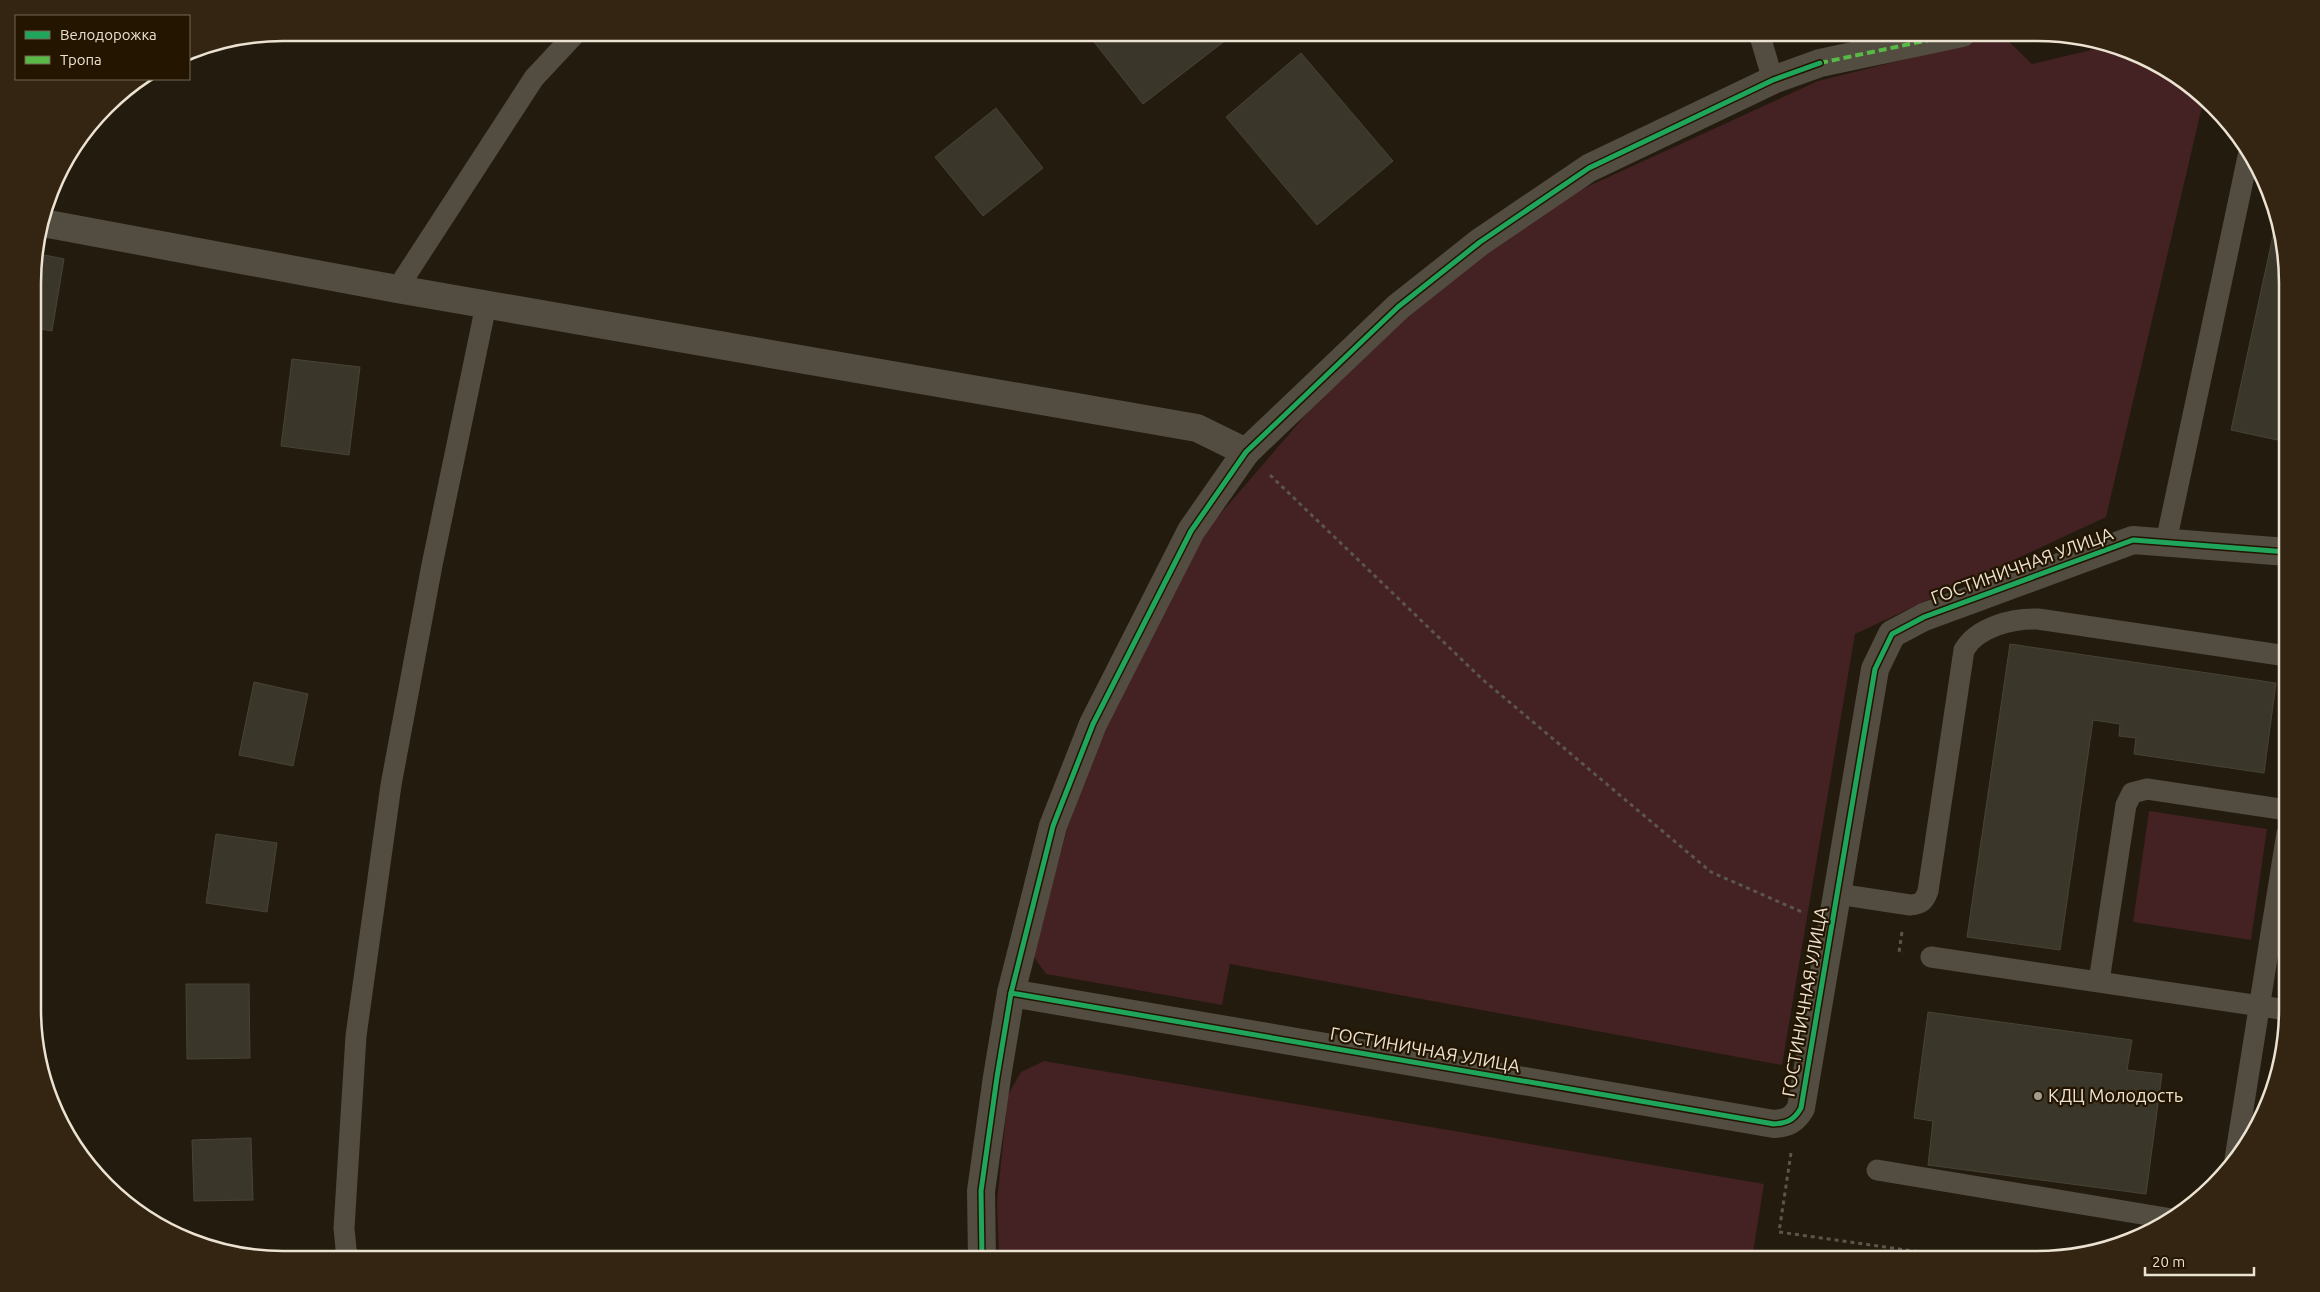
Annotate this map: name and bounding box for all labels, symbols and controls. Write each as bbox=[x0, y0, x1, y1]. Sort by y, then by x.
legend bbox=[15, 15, 190, 80]
text: Велодорожка bbox=[60, 26, 157, 43]
text: Тропа bbox=[60, 51, 102, 68]
street label: ГОСТИНИЧНАЯ УЛИЦА bbox=[1928, 523, 2116, 607]
street label: ГОСТИНИЧНАЯ УЛИЦА bbox=[1777, 905, 1831, 1098]
street label: ГОСТИНИЧНАЯ УЛИЦА bbox=[1329, 1022, 1522, 1076]
place label: КДЦ Молодость bbox=[2048, 1085, 2183, 1105]
marker: КДЦ Молодость bbox=[2032, 1090, 2044, 1102]
scale bar bbox=[2145, 1244, 2254, 1276]
text: 20 m bbox=[2152, 1253, 2185, 1270]

